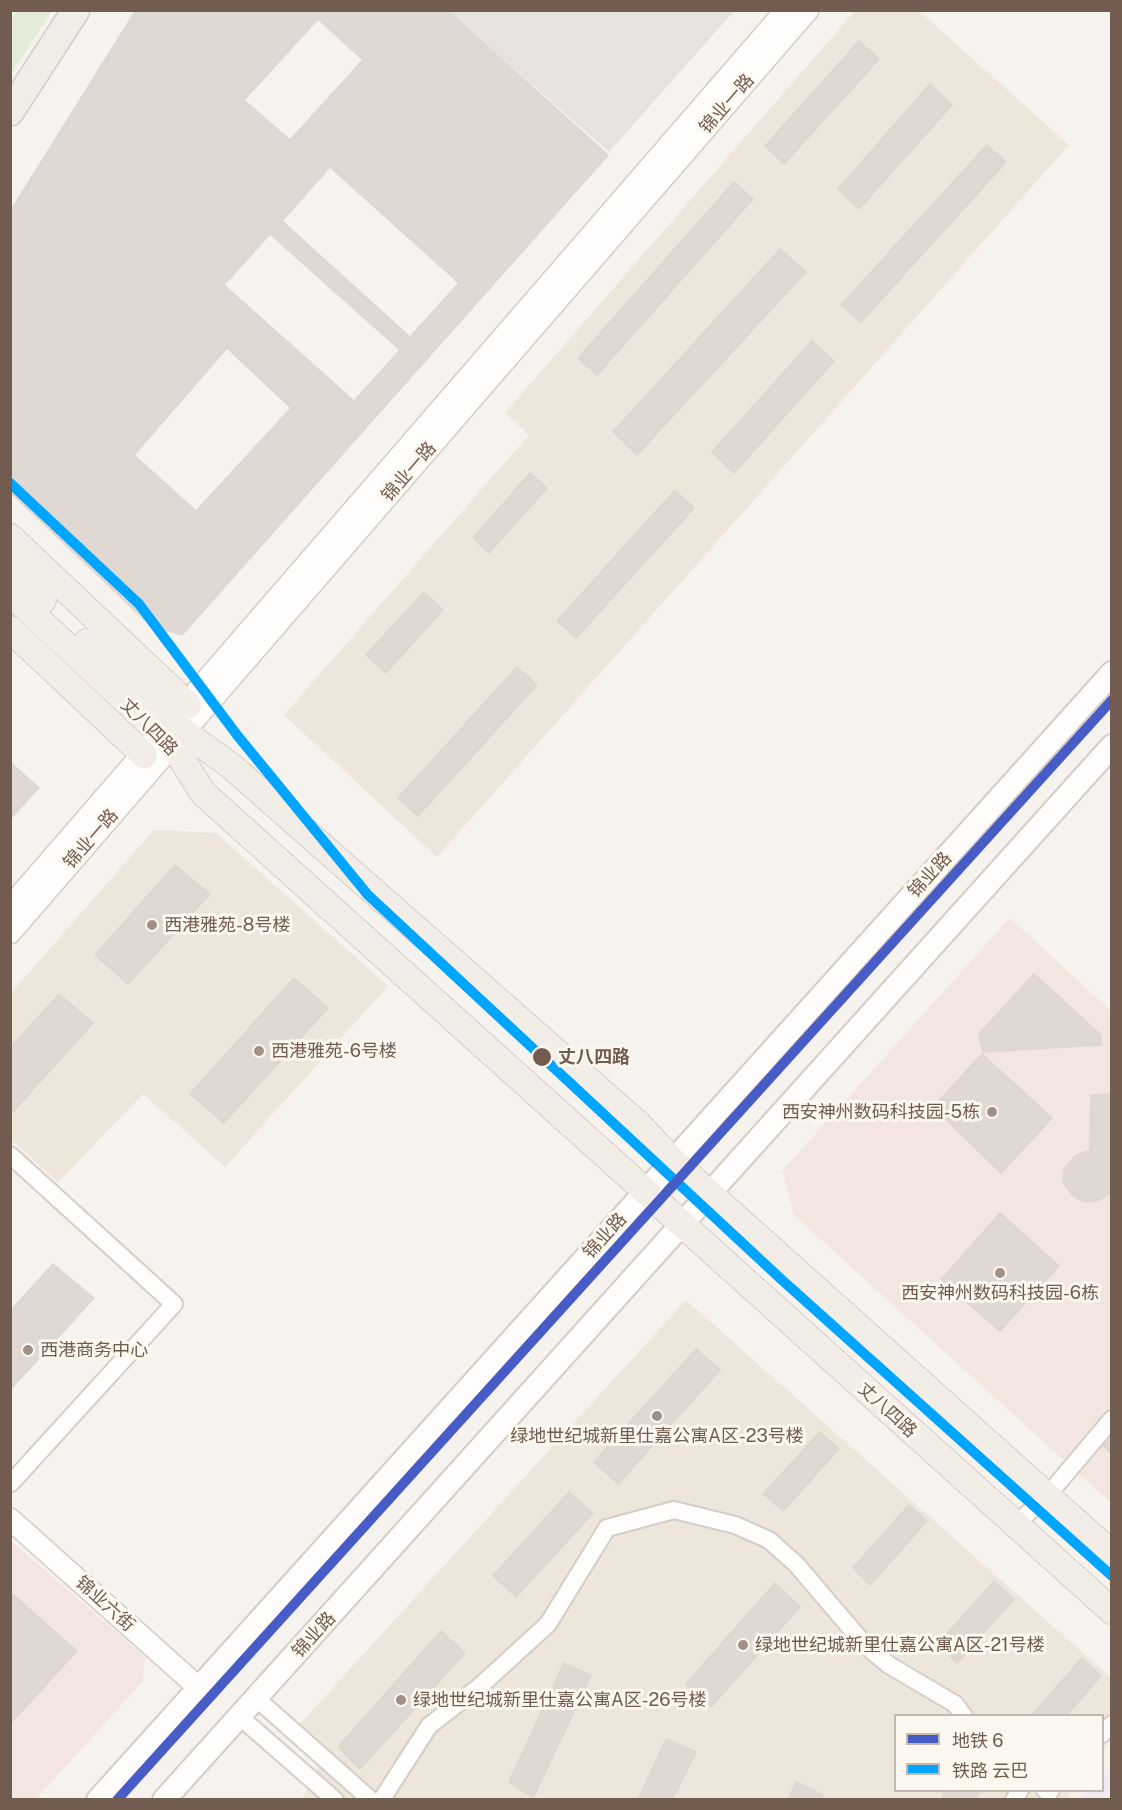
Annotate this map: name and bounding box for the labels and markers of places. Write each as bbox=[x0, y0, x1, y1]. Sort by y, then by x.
place label: 西港雅苑-8号楼 bbox=[164, 914, 290, 936]
marker: 西港雅苑-8号楼 bbox=[145, 918, 159, 932]
place label: 西港雅苑-6号楼 bbox=[271, 1040, 397, 1062]
marker: 西港雅苑-6号楼 bbox=[252, 1044, 266, 1058]
marker: 丈八四路 bbox=[531, 1046, 553, 1068]
place label: 丈八四路 bbox=[558, 1046, 630, 1068]
place label: 西安神州数码科技园-5栋 bbox=[782, 1101, 980, 1123]
marker: 西安神州数码科技园-5栋 bbox=[985, 1105, 999, 1119]
marker: 西安神州数码科技园-6栋 bbox=[993, 1266, 1007, 1280]
place label: 西安神州数码科技园-6栋 bbox=[901, 1282, 1099, 1304]
place label: 西港商务中心 bbox=[40, 1339, 148, 1361]
marker: 西港商务中心 bbox=[21, 1343, 35, 1357]
marker: 绿地世纪城新里仕嘉公寓A区-23号楼 bbox=[650, 1409, 664, 1423]
place label: 绿地世纪城新里仕嘉公寓A区-23号楼 bbox=[510, 1425, 804, 1447]
place label: 绿地世纪城新里仕嘉公寓A区-21号楼 bbox=[755, 1634, 1045, 1656]
marker: 绿地世纪城新里仕嘉公寓A区-21号楼 bbox=[736, 1638, 750, 1652]
place label: 绿地世纪城新里仕嘉公寓A区-26号楼 bbox=[413, 1689, 707, 1711]
marker: 绿地世纪城新里仕嘉公寓A区-26号楼 bbox=[394, 1693, 408, 1707]

